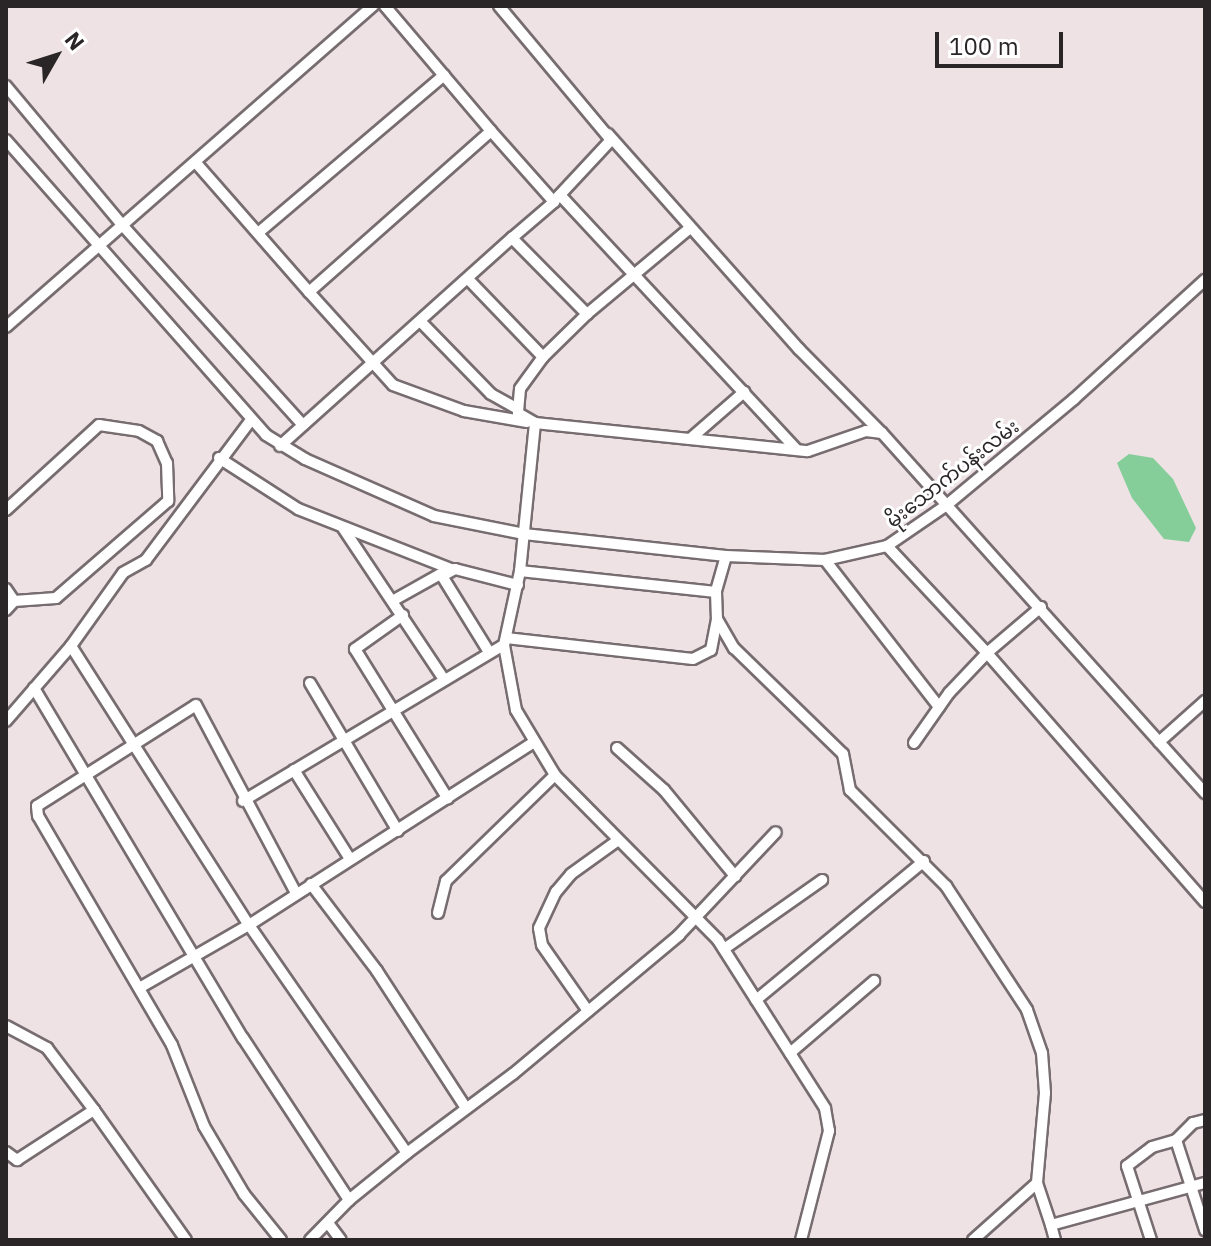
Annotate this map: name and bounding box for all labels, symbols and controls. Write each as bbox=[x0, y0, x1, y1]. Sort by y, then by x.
north arrow bbox=[16, 16, 96, 96]
scale bar bbox=[939, 16, 1067, 66]
text: N bbox=[59, 25, 91, 56]
text: 100 m bbox=[949, 30, 1019, 62]
street label: မိုးသောက်ပန်းလမ်း bbox=[881, 414, 1023, 532]

